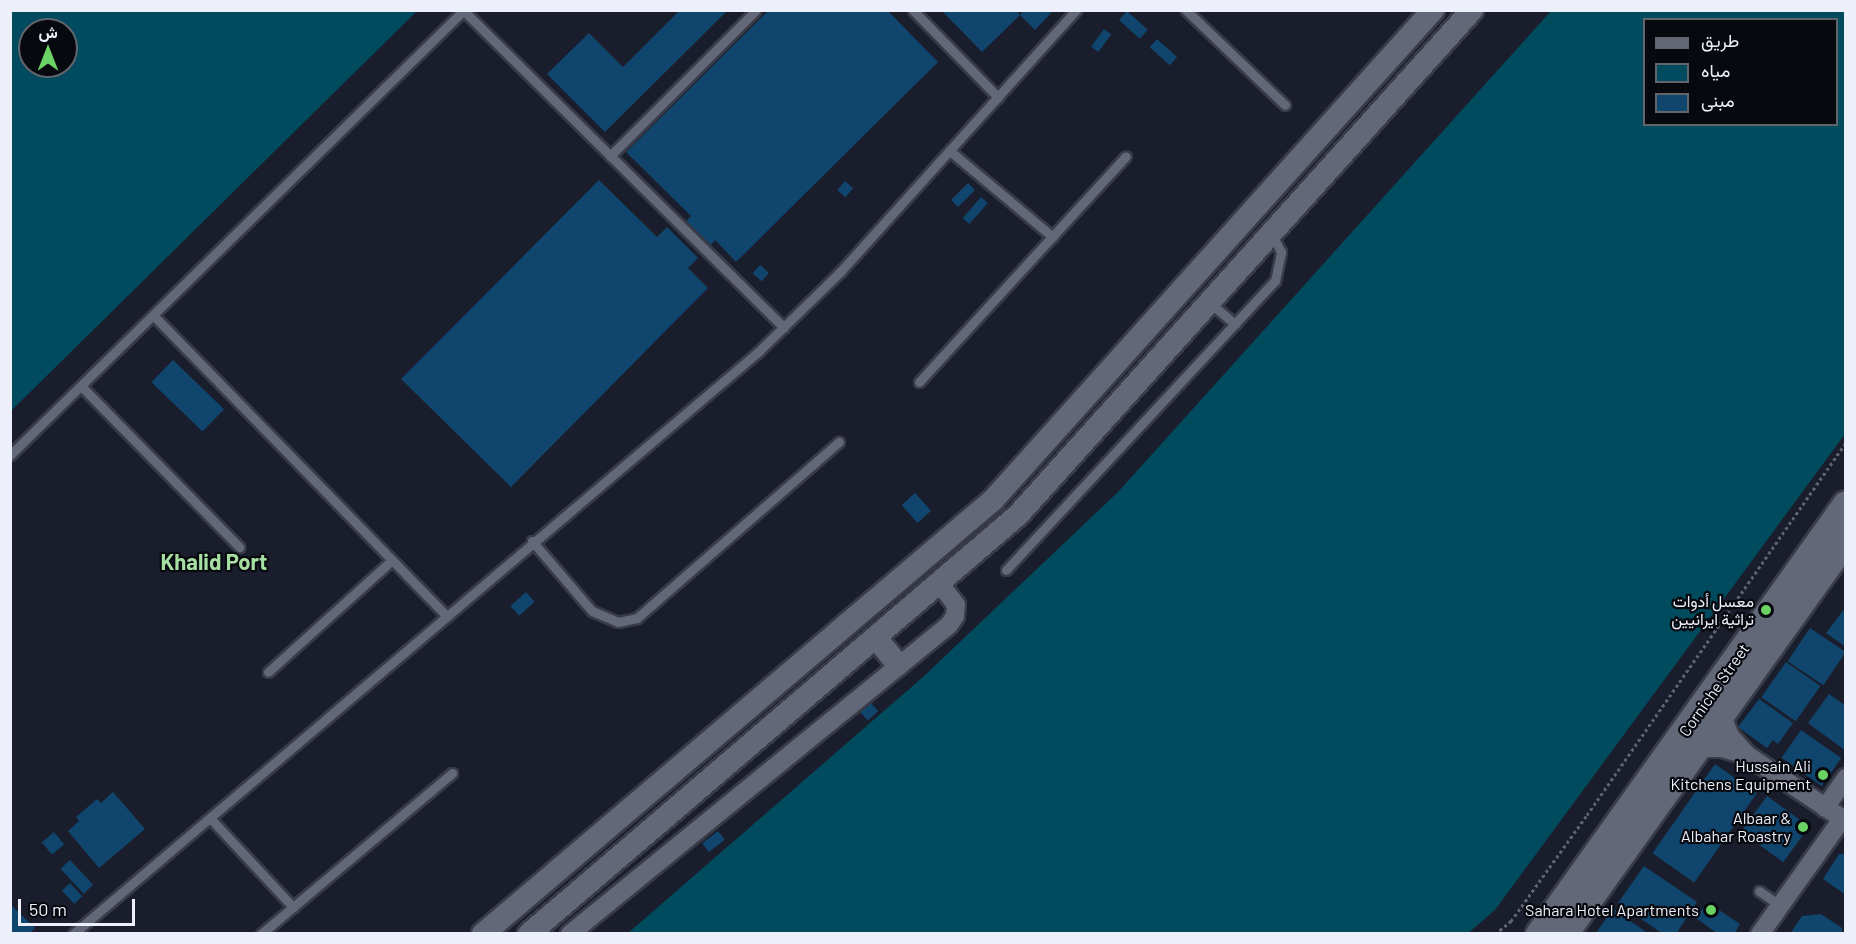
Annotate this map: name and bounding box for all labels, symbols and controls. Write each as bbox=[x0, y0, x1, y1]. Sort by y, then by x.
north arrow bbox=[18, 18, 78, 78]
legend bbox=[1643, 18, 1838, 126]
text: ش bbox=[38, 22, 58, 41]
text: طريق bbox=[1701, 29, 1739, 51]
text: مياه bbox=[1701, 59, 1730, 81]
text: مبنى bbox=[1701, 89, 1735, 111]
district label: Khalid Port bbox=[161, 549, 267, 575]
place label: معسل أدوات تراثية ايرانيين bbox=[1671, 591, 1754, 629]
marker: معسل أدوات تراثية ايرانيين bbox=[1759, 603, 1773, 617]
street label: Corniche Street bbox=[1675, 640, 1753, 740]
place label: Hussain Ali Kitchens Equipment bbox=[1671, 756, 1811, 794]
marker: Hussain Ali Kitchens Equipment bbox=[1816, 768, 1830, 782]
place label: Albaar & Albahar Roastry bbox=[1681, 808, 1791, 846]
marker: Albaar & Albahar Roastry bbox=[1796, 820, 1810, 834]
scale bar bbox=[21, 887, 138, 925]
text: 50 m bbox=[29, 898, 67, 920]
place label: Sahara Hotel Apartments bbox=[1525, 900, 1699, 920]
marker: Sahara Hotel Apartments bbox=[1704, 903, 1718, 917]

